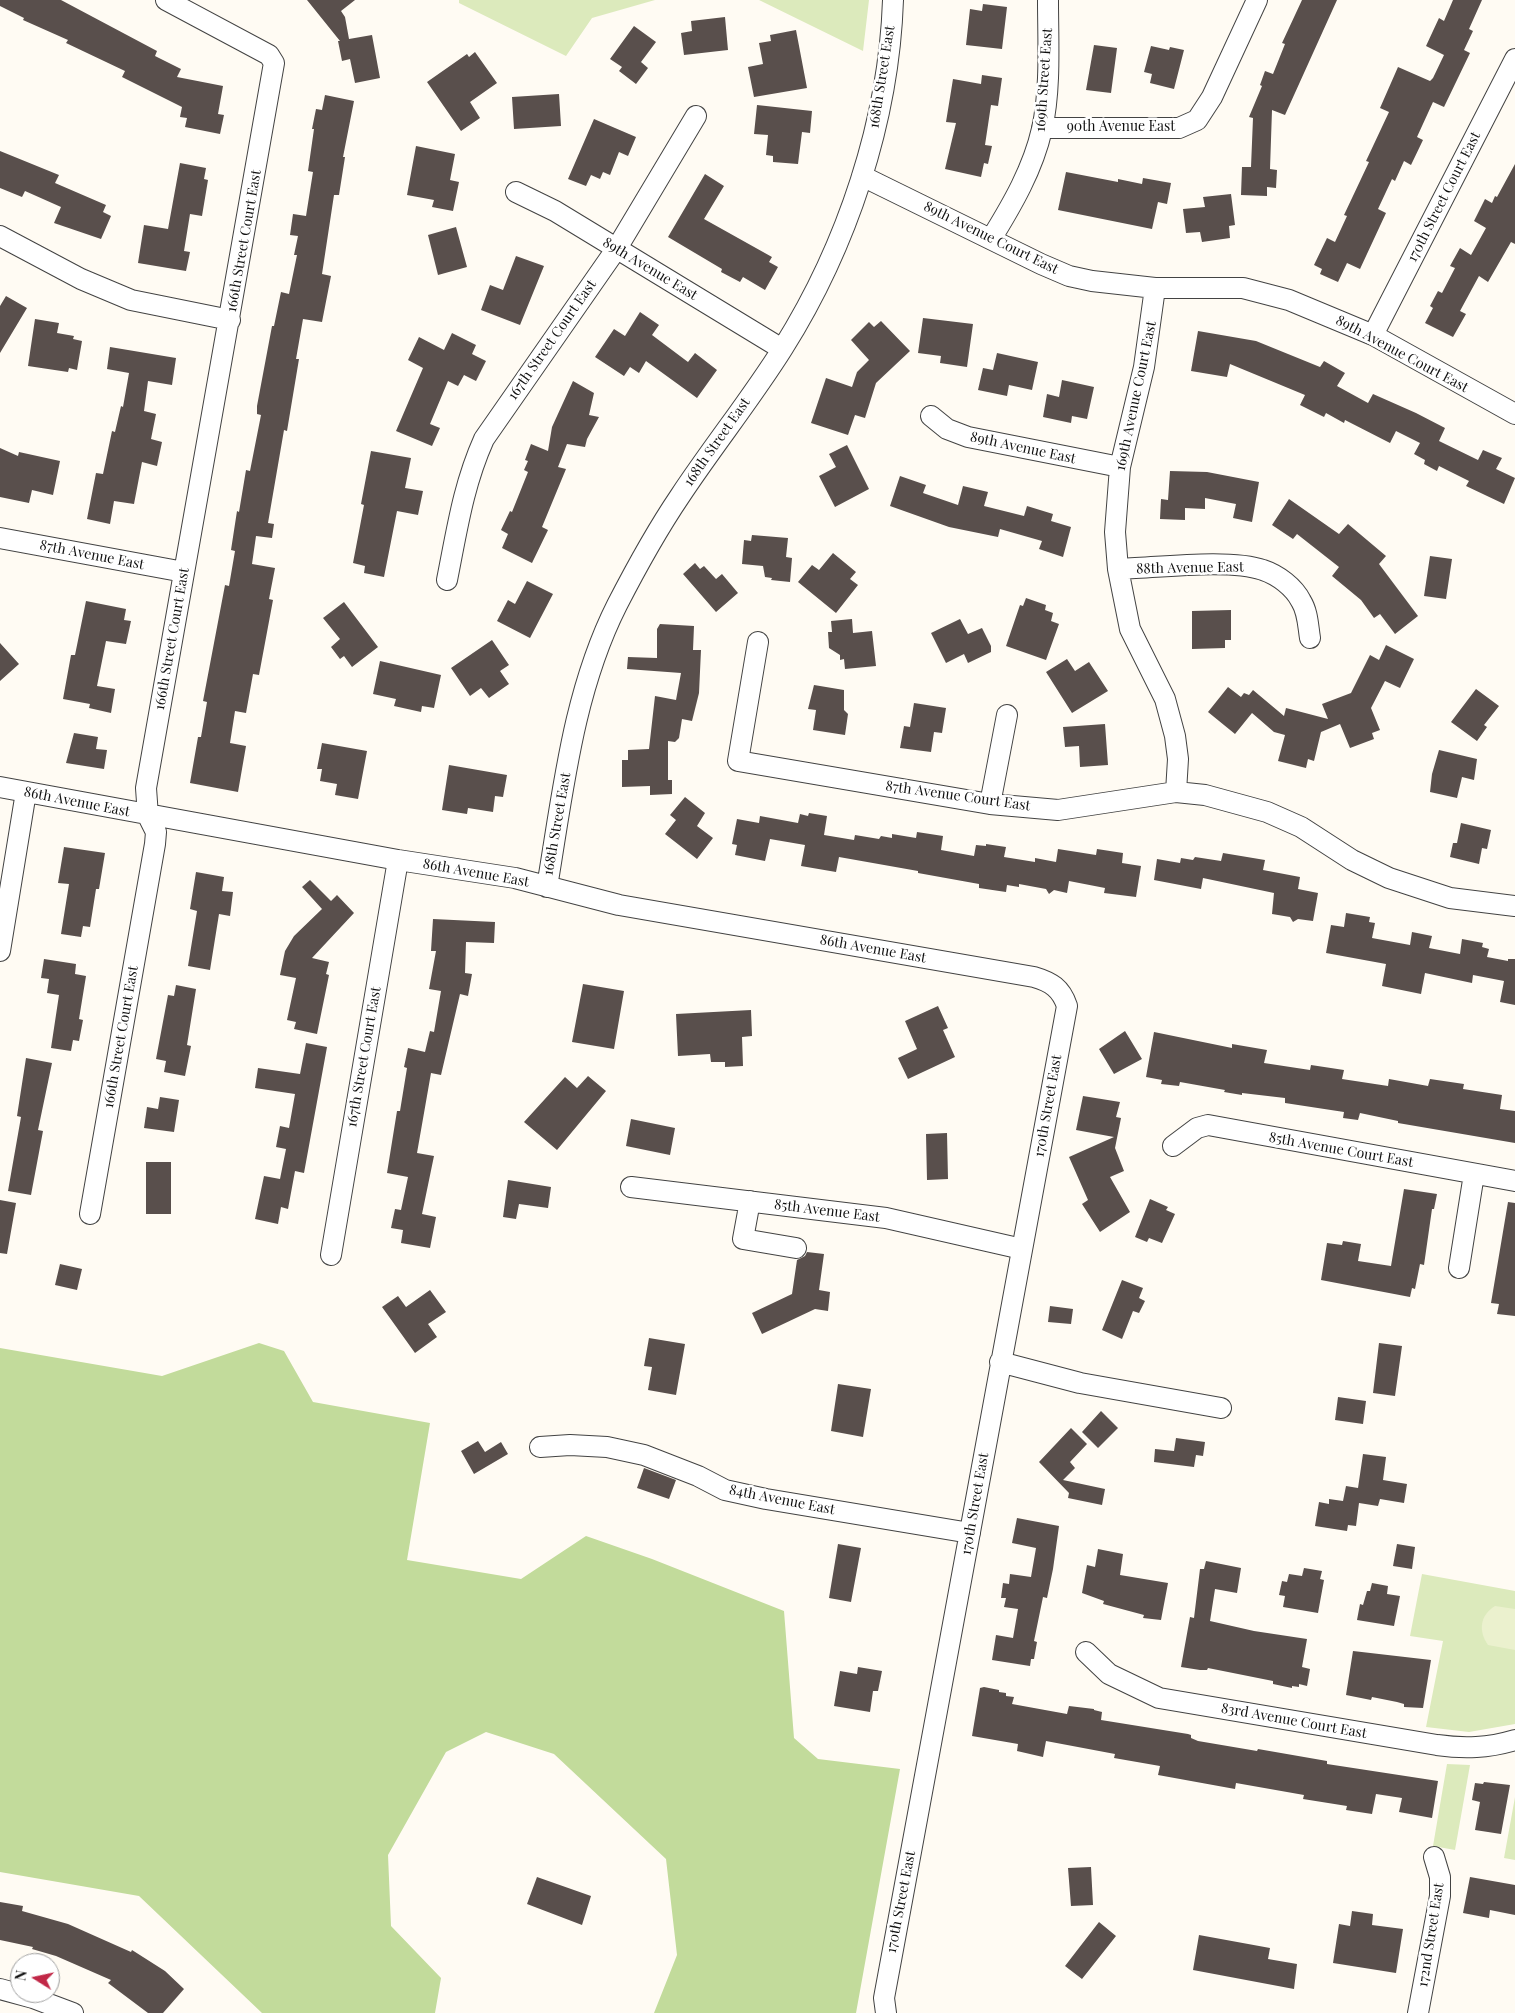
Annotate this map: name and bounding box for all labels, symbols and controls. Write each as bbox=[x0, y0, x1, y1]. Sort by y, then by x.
street label: 168th Street East bbox=[866, 24, 898, 130]
street label: 169th Street East bbox=[1032, 28, 1056, 132]
street label: 90th Avenue East bbox=[1067, 119, 1175, 135]
street label: 170th Street Court East bbox=[1404, 129, 1484, 265]
street label: 166th Street Court East bbox=[223, 169, 265, 313]
street label: 89th Avenue Court East bbox=[921, 198, 1061, 278]
street label: 89th Avenue East bbox=[600, 234, 700, 304]
street label: 167th Street Court East bbox=[504, 277, 600, 403]
street label: 89th Avenue Court East bbox=[1333, 312, 1471, 396]
street label: 169th Avenue Court East bbox=[1112, 320, 1160, 472]
street label: 168th Street East bbox=[680, 395, 754, 489]
street label: 89th Avenue East bbox=[969, 429, 1077, 467]
street label: 87th Avenue East bbox=[38, 537, 146, 573]
street label: 88th Avenue East bbox=[1136, 559, 1244, 577]
street label: 166th Street Court East bbox=[151, 567, 193, 711]
street label: 168th Street East bbox=[540, 771, 574, 877]
street label: 87th Avenue Court East bbox=[884, 778, 1032, 814]
street label: 86th Avenue East bbox=[23, 783, 131, 821]
street label: 86th Avenue East bbox=[422, 855, 530, 891]
street label: 86th Avenue East bbox=[819, 931, 927, 967]
street label: 166th Street Court East bbox=[100, 965, 142, 1109]
street label: 167th Street Court East bbox=[343, 985, 385, 1129]
street label: 170th Street East bbox=[1031, 1053, 1065, 1159]
street label: 85th Avenue Court East bbox=[1268, 1129, 1414, 1171]
street label: 85th Avenue East bbox=[773, 1196, 881, 1226]
street label: 170th Street East bbox=[958, 1451, 992, 1557]
street label: 84th Avenue East bbox=[728, 1482, 836, 1518]
street label: 83rd Avenue Court East bbox=[1220, 1700, 1368, 1742]
street label: 170th Street East bbox=[883, 1849, 919, 1955]
street label: 172nd Street East bbox=[1414, 1882, 1448, 1988]
north arrow bbox=[10, 1953, 60, 2003]
text: N bbox=[10, 1969, 31, 1982]

